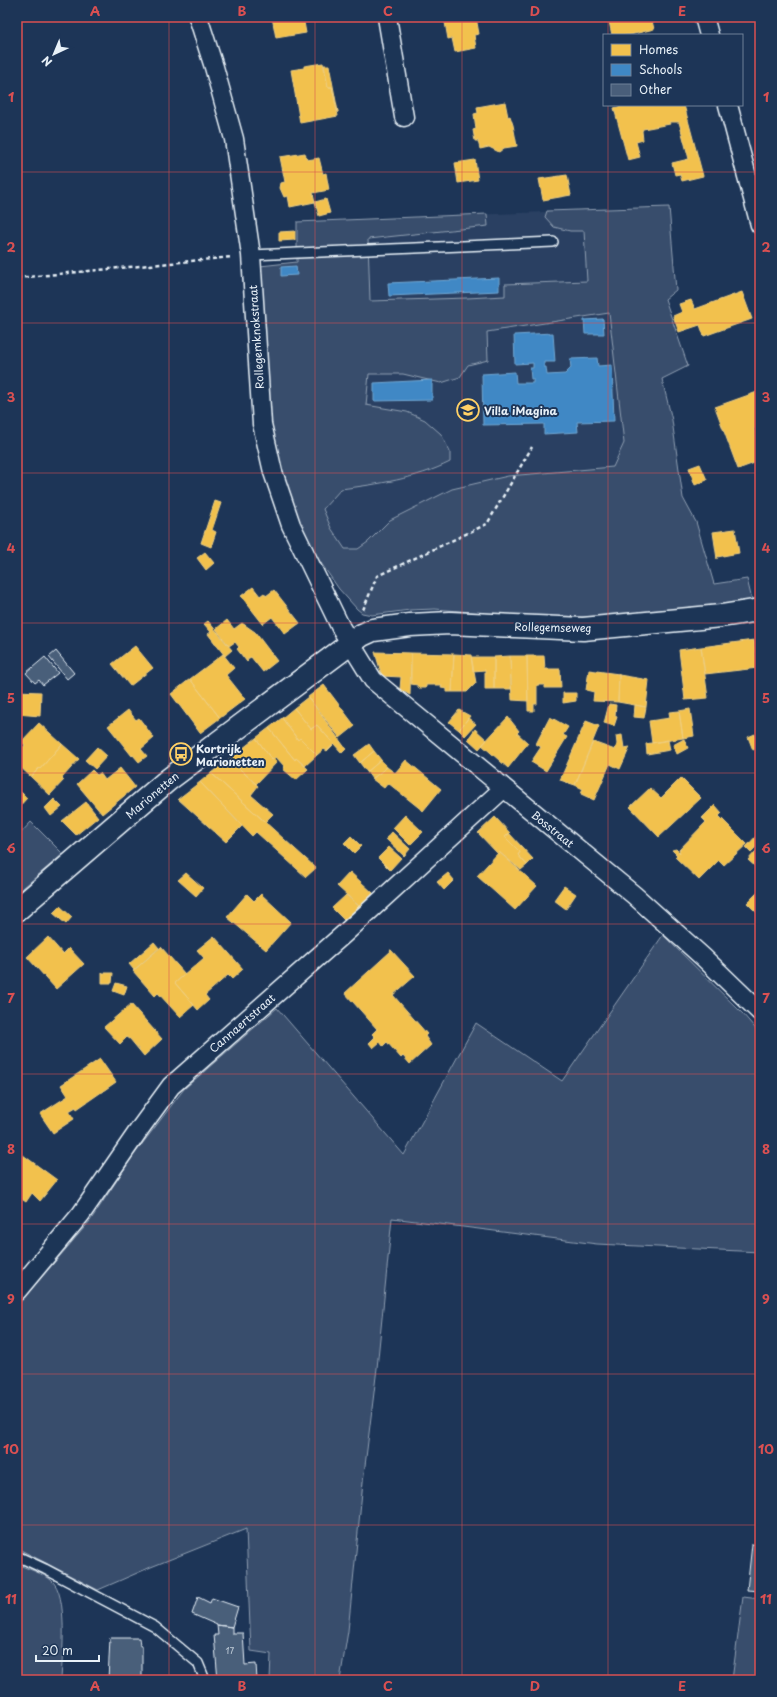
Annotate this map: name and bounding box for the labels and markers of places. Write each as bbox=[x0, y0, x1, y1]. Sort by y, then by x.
school or university icon: Vil!a iMagina bbox=[455, 397, 481, 423]
place label: Vil!a iMagina bbox=[484, 402, 558, 419]
place label: Kortrijk Marionetten bbox=[196, 740, 265, 770]
bus stop icon: Kortrijk Marionetten bbox=[168, 741, 194, 767]

